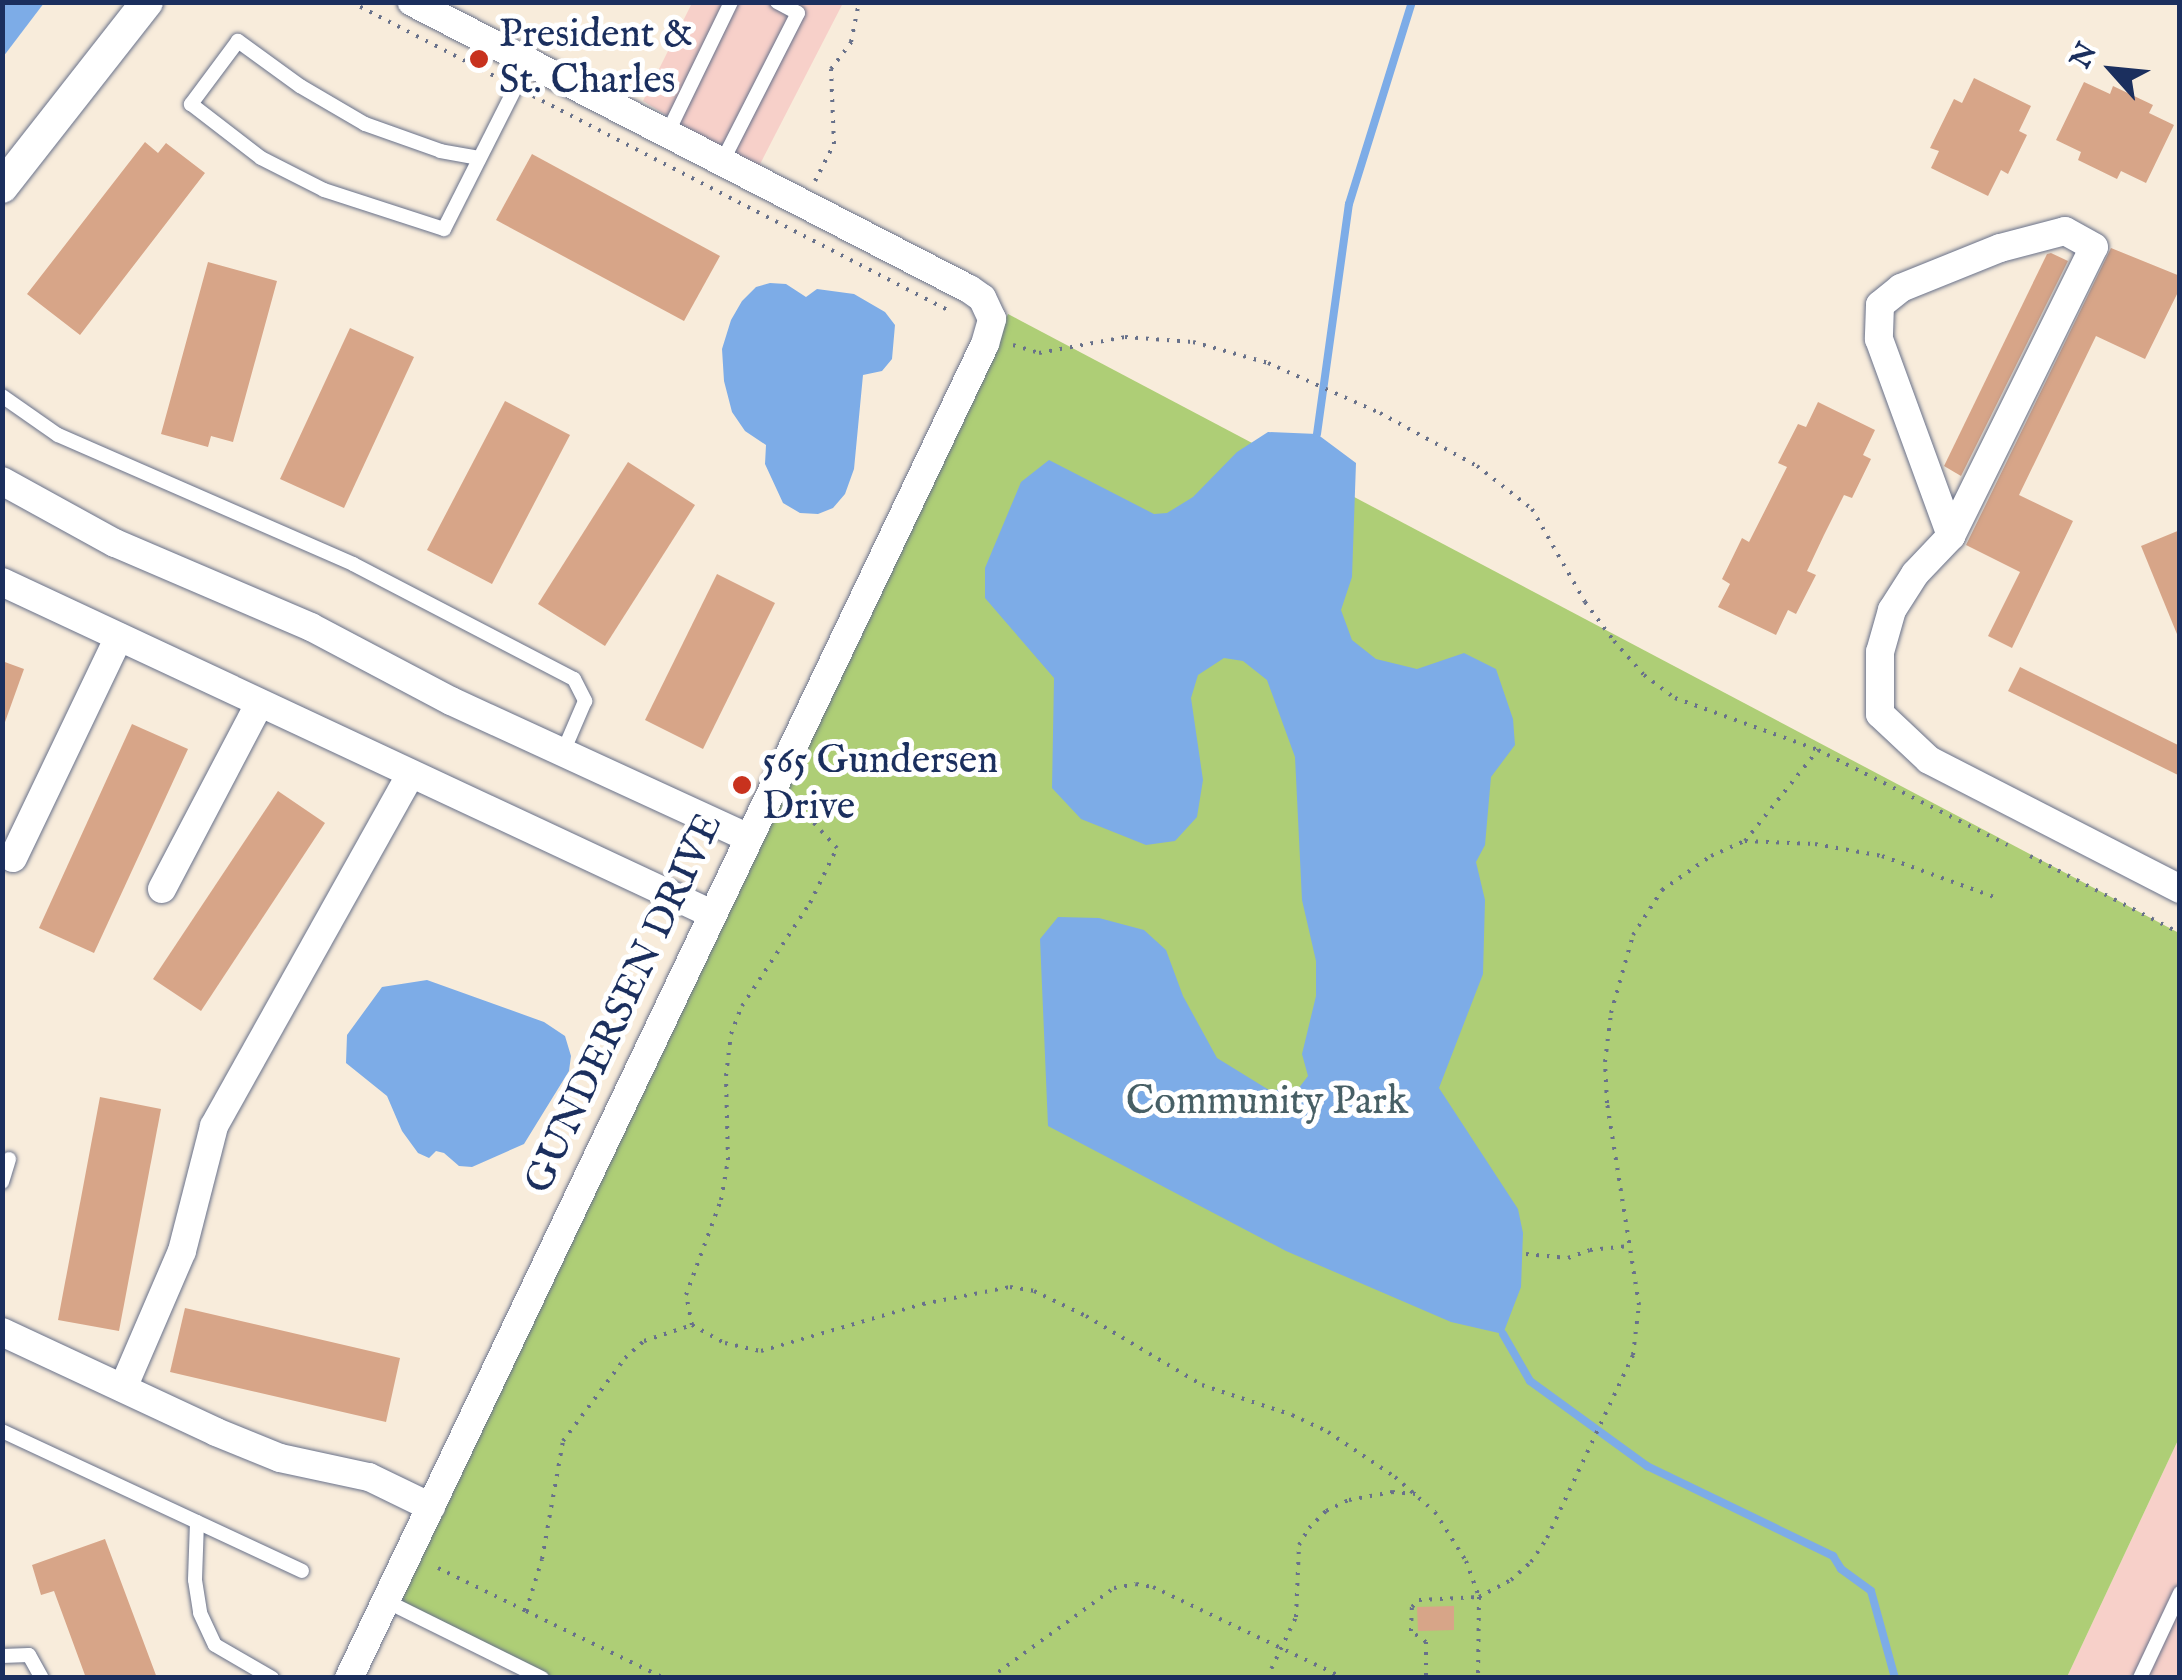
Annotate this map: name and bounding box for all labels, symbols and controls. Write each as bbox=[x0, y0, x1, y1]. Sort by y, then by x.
place label: President & St. Charles bbox=[499, 12, 693, 106]
north arrow bbox=[2062, 20, 2162, 120]
text: N bbox=[2064, 37, 2106, 75]
marker: President & St. Charles bbox=[468, 48, 490, 70]
place label: 565 Gundersen Drive bbox=[762, 738, 998, 832]
marker: 565 Gundersen Drive bbox=[731, 774, 753, 796]
street label: GUNDERSEN DRIVE bbox=[516, 806, 734, 1202]
park label: Community Park bbox=[1126, 1079, 1408, 1127]

